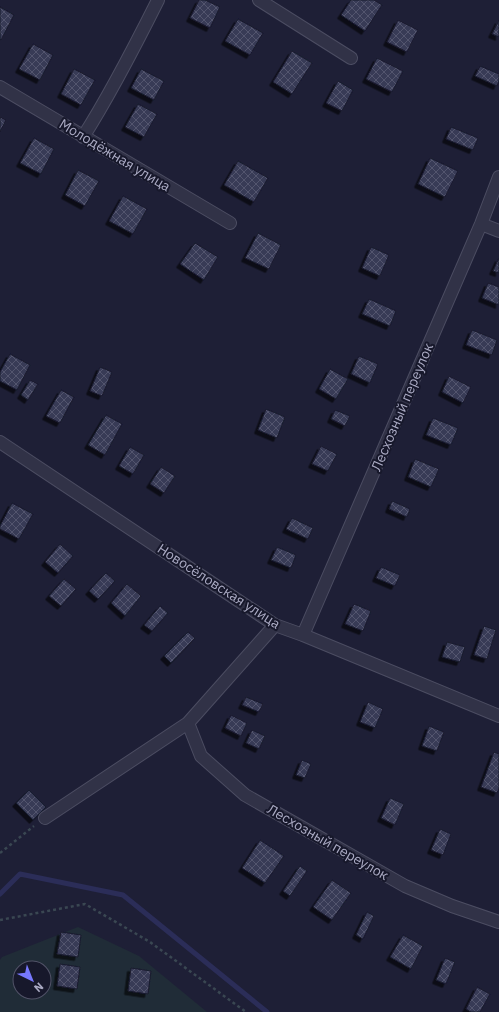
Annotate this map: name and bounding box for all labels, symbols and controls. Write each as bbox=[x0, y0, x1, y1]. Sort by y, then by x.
street label: Молодёжная улица bbox=[56, 115, 174, 196]
street label: Лесхозный переулок bbox=[367, 340, 437, 474]
street label: Новосёловская улица bbox=[154, 539, 284, 633]
street label: Лесхозный переулок bbox=[264, 800, 392, 884]
north arrow bbox=[12, 960, 52, 1000]
text: N bbox=[31, 979, 47, 995]

